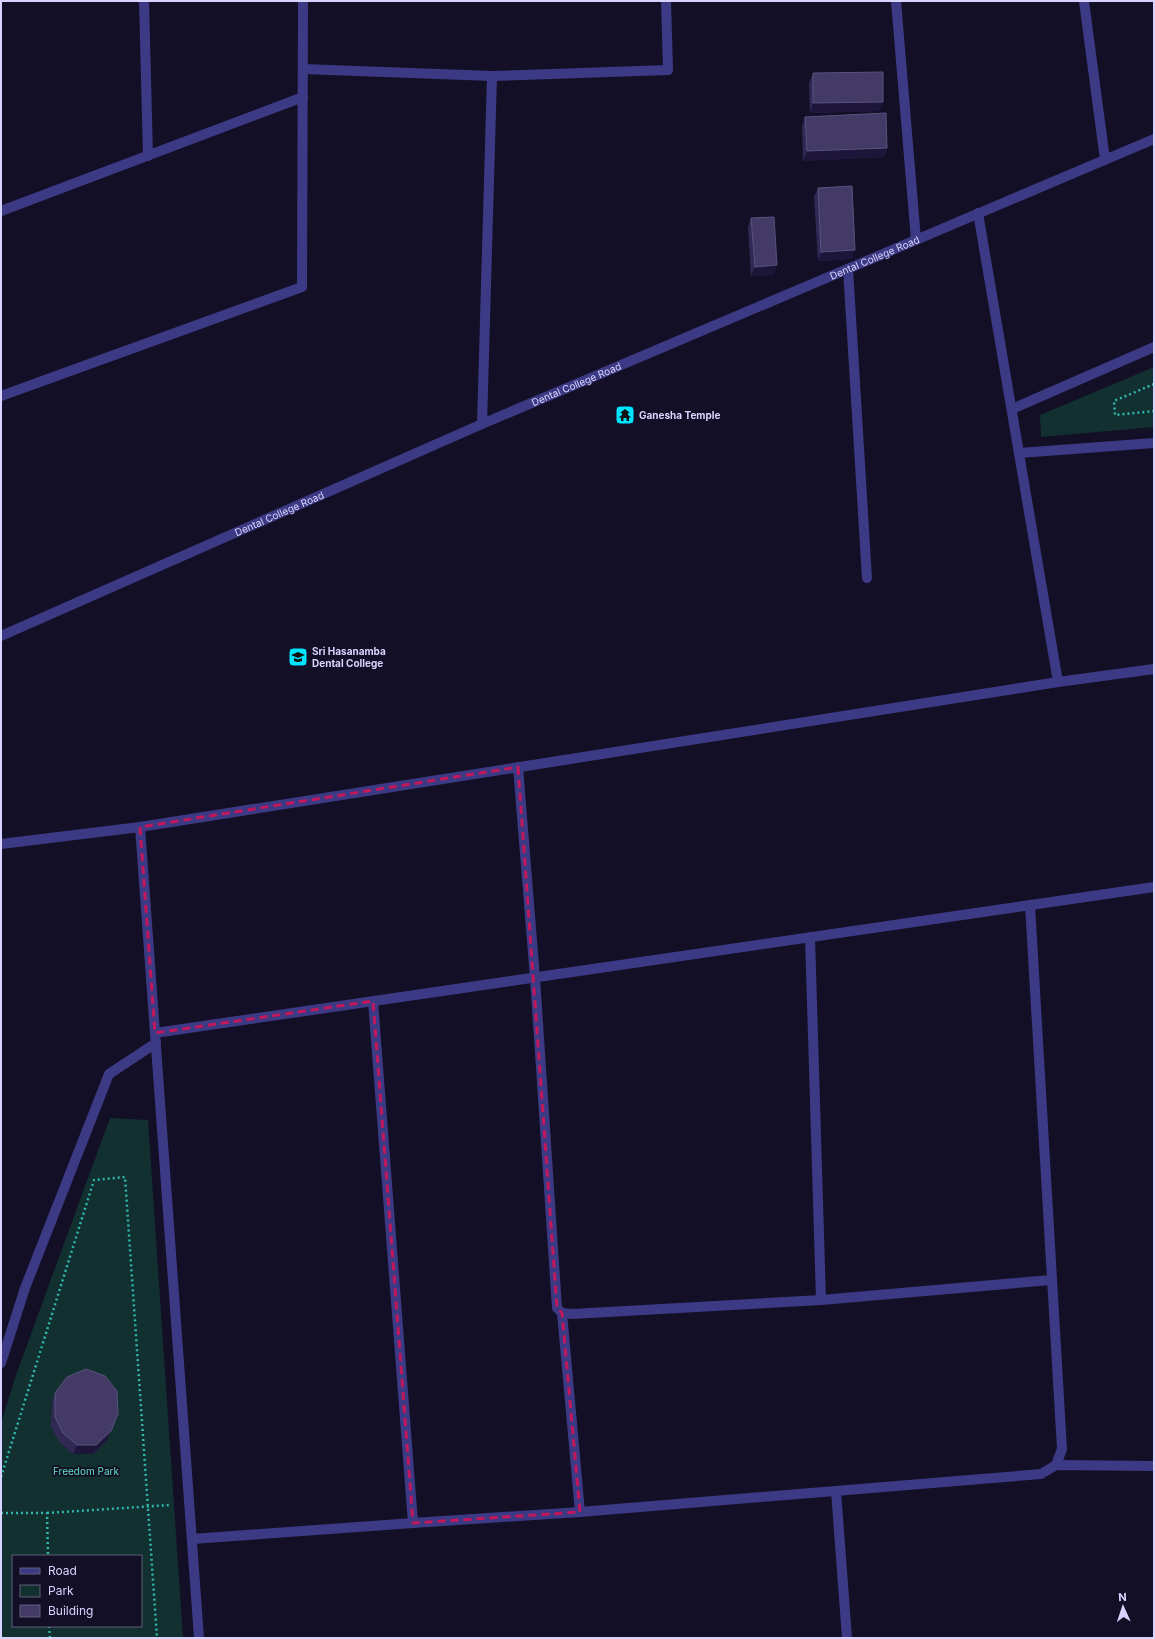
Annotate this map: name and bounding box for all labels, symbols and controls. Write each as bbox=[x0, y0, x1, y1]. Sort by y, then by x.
street label: Dental College Road bbox=[828, 233, 921, 282]
street label: Dental College Road bbox=[530, 360, 623, 408]
temple icon: Ganesha Temple bbox=[614, 404, 636, 426]
place label: Ganesha Temple bbox=[639, 409, 720, 421]
street label: Dental College Road bbox=[233, 489, 326, 538]
place label: Sri Hasanamba Dental College bbox=[312, 645, 386, 670]
school or university icon: Sri Hasanamba Dental College bbox=[287, 646, 309, 668]
park label: Freedom Park bbox=[53, 1465, 119, 1477]
legend bbox=[12, 1555, 142, 1627]
text: Road bbox=[48, 1563, 77, 1578]
text: Park bbox=[48, 1583, 74, 1598]
north arrow bbox=[1103, 1587, 1143, 1627]
text: N bbox=[1118, 1590, 1127, 1604]
text: Building bbox=[48, 1603, 93, 1618]

